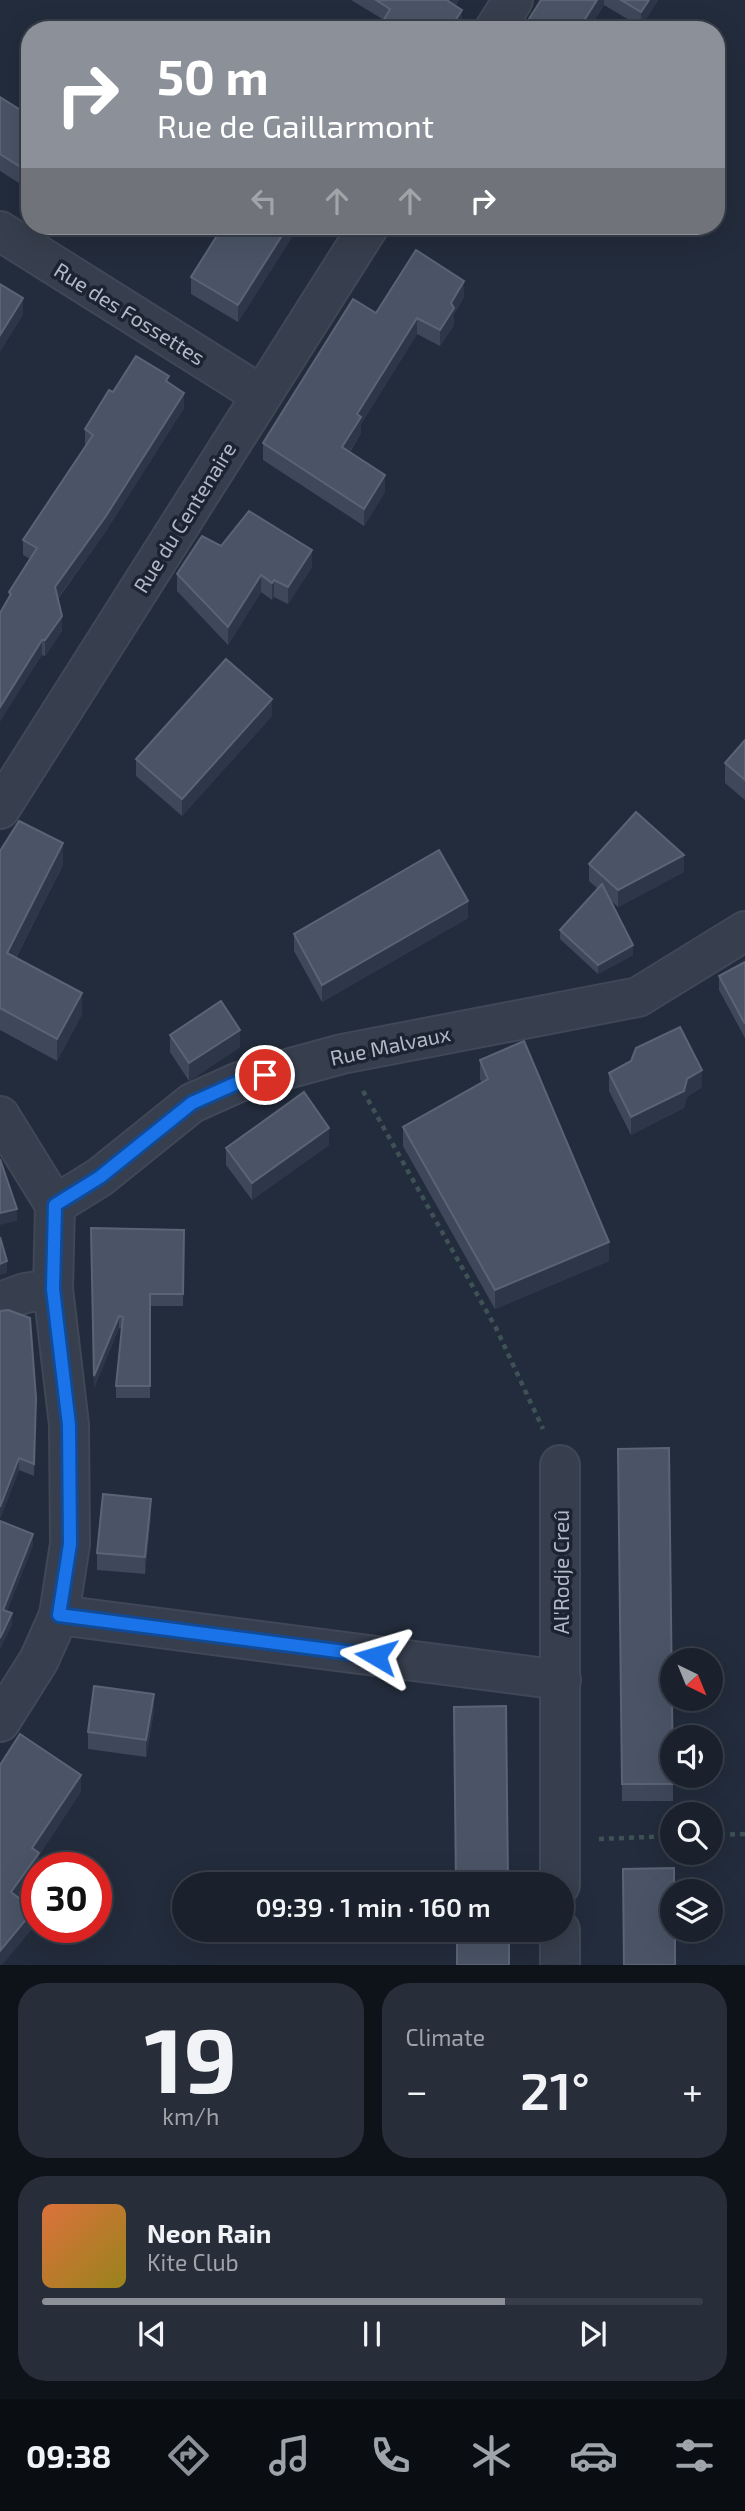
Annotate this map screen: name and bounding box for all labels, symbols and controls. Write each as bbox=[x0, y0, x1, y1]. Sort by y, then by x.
text: 50 m bbox=[157, 46, 269, 105]
icon: right bbox=[42, 49, 133, 140]
text: Rue de Gaillarmont bbox=[157, 106, 434, 144]
icon: left bbox=[245, 182, 283, 220]
icon: ahead bbox=[318, 182, 356, 220]
icon: ahead bbox=[391, 182, 429, 220]
icon: right bbox=[464, 182, 502, 220]
street label: Rue des Fossettes bbox=[50, 257, 210, 369]
street label: Rue du Centenaire bbox=[128, 437, 240, 597]
street label: Rue Malvaux bbox=[328, 1020, 452, 1070]
pin bbox=[235, 1045, 295, 1105]
icon: arrive bbox=[246, 1056, 284, 1094]
street label: Al'Rodje Creû bbox=[548, 1510, 574, 1634]
position arrow bbox=[339, 1619, 413, 1693]
north arrow bbox=[660, 1648, 723, 1712]
map controls bbox=[660, 1648, 723, 1942]
button: sound bbox=[660, 1725, 723, 1788]
button: search bbox=[660, 1802, 723, 1865]
speed limit sign: 30 bbox=[21, 1852, 112, 1943]
button: layers bbox=[660, 1879, 723, 1942]
text: 09:39 · 1 min · 160 m bbox=[255, 1891, 491, 1922]
text: 19 bbox=[144, 2002, 237, 2111]
text: Climate bbox=[406, 2023, 485, 2051]
text: 21° bbox=[520, 2058, 590, 2120]
text: − bbox=[406, 2067, 428, 2113]
text: + bbox=[682, 2067, 703, 2113]
text: km/h bbox=[162, 2102, 219, 2130]
text: Neon Rain bbox=[147, 2217, 271, 2248]
text: Kite Club bbox=[147, 2248, 239, 2276]
icon: previous bbox=[133, 2315, 171, 2353]
icon: pause bbox=[353, 2315, 391, 2353]
icon: next bbox=[574, 2315, 612, 2353]
icon: directions bbox=[164, 2431, 213, 2480]
icon: music bbox=[265, 2431, 314, 2480]
icon: phone bbox=[366, 2431, 415, 2480]
icon: climate bbox=[467, 2431, 516, 2480]
icon: car bbox=[569, 2431, 618, 2480]
icon: filters bbox=[670, 2431, 719, 2480]
text: 09:38 bbox=[26, 2436, 112, 2474]

